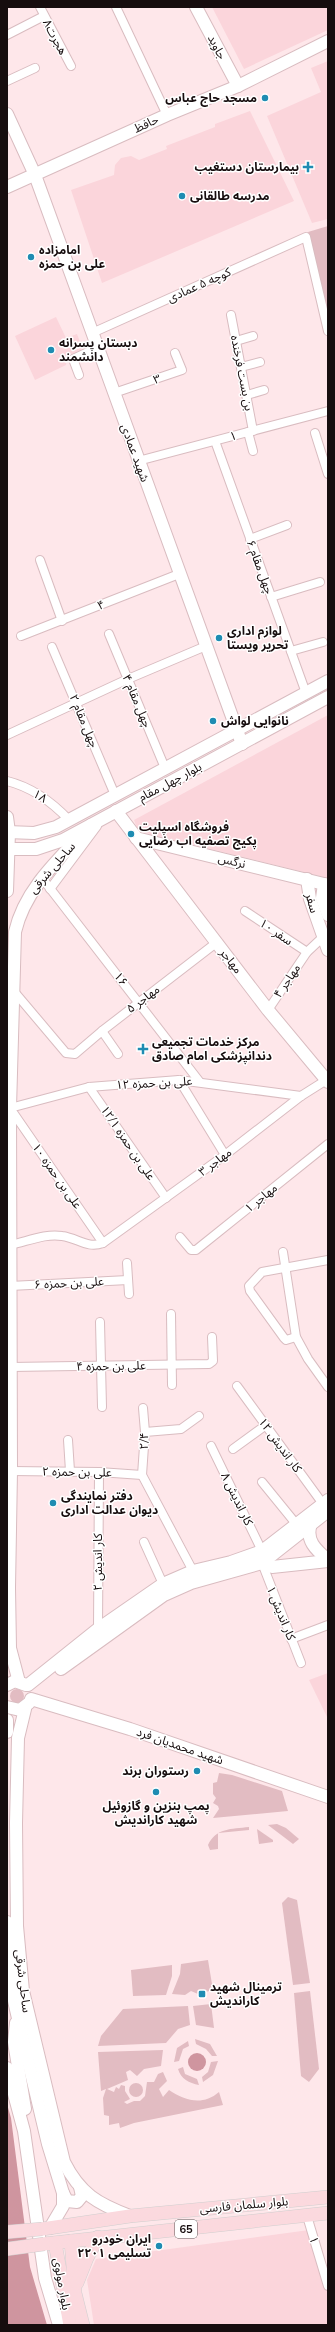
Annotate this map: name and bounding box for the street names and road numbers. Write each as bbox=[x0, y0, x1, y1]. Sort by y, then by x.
street label: هجرت۸ bbox=[40, 16, 71, 57]
street label: جاوید bbox=[205, 32, 230, 62]
street label: حافظ bbox=[131, 111, 161, 136]
street label: کوچه ۵ عمادی bbox=[165, 263, 234, 306]
street label: بن بست فرخنده bbox=[228, 334, 257, 412]
street label: ۳ bbox=[151, 370, 163, 387]
street label: شهید عمادی bbox=[118, 422, 153, 484]
street label: ۱ bbox=[228, 427, 238, 444]
street label: چهل مقام ۶ bbox=[242, 538, 277, 597]
street label: ۴ bbox=[95, 596, 107, 613]
street label: چهل مقام ۴ bbox=[118, 672, 155, 731]
street label: چهل مقام ۲ bbox=[65, 692, 102, 751]
street label: بلوار چهل مقام bbox=[136, 759, 205, 806]
street label: ۱۸ bbox=[31, 786, 50, 806]
street label: ساحلی شرقی bbox=[25, 839, 78, 897]
street label: نرگس bbox=[217, 850, 247, 871]
street label: سفر bbox=[302, 890, 322, 915]
street label: ۱۰ سفر bbox=[257, 915, 296, 948]
street label: مهاجر bbox=[216, 944, 246, 976]
street label: ۴ مهاجر bbox=[270, 961, 303, 1001]
street label: ۱۶ bbox=[111, 969, 132, 989]
street label: ۵ مهاجر bbox=[123, 981, 162, 1016]
street label: ۱۲ علی بن حمزه bbox=[115, 1073, 193, 1092]
street label: ۱۲/۱ علی بن حمزه bbox=[98, 1102, 159, 1183]
street label: ۱۰ علی بن حمزه bbox=[29, 1140, 86, 1211]
street label: ۳ مهاجر bbox=[195, 1144, 234, 1179]
street label: ۱ مهاجر bbox=[241, 1180, 280, 1215]
street label: ۶ علی بن حمزه bbox=[34, 1273, 104, 1292]
street label: ۴ علی بن حمزه bbox=[76, 1357, 146, 1374]
street label: ۱۲ کار اندیش bbox=[255, 1414, 306, 1476]
street label: ۲/۴ bbox=[136, 1432, 151, 1450]
street label: ۲ علی بن حمزه bbox=[42, 1463, 112, 1480]
street label: ۸ کار اندیش bbox=[218, 1470, 257, 1529]
street label: ۲ کار اندیش bbox=[90, 1532, 105, 1591]
street label: ۱ کار اندیش bbox=[264, 1583, 300, 1643]
street label: شهید محمدیان فرد bbox=[135, 1724, 225, 1767]
street label: ساحلی شرقی bbox=[12, 1948, 35, 2013]
street label: بلوار سلمان فارسی bbox=[199, 2193, 289, 2216]
road number: 65 bbox=[175, 2220, 197, 2238]
street label: ۱ bbox=[306, 2234, 323, 2245]
street label: بلوار مولوی bbox=[50, 2257, 74, 2311]

